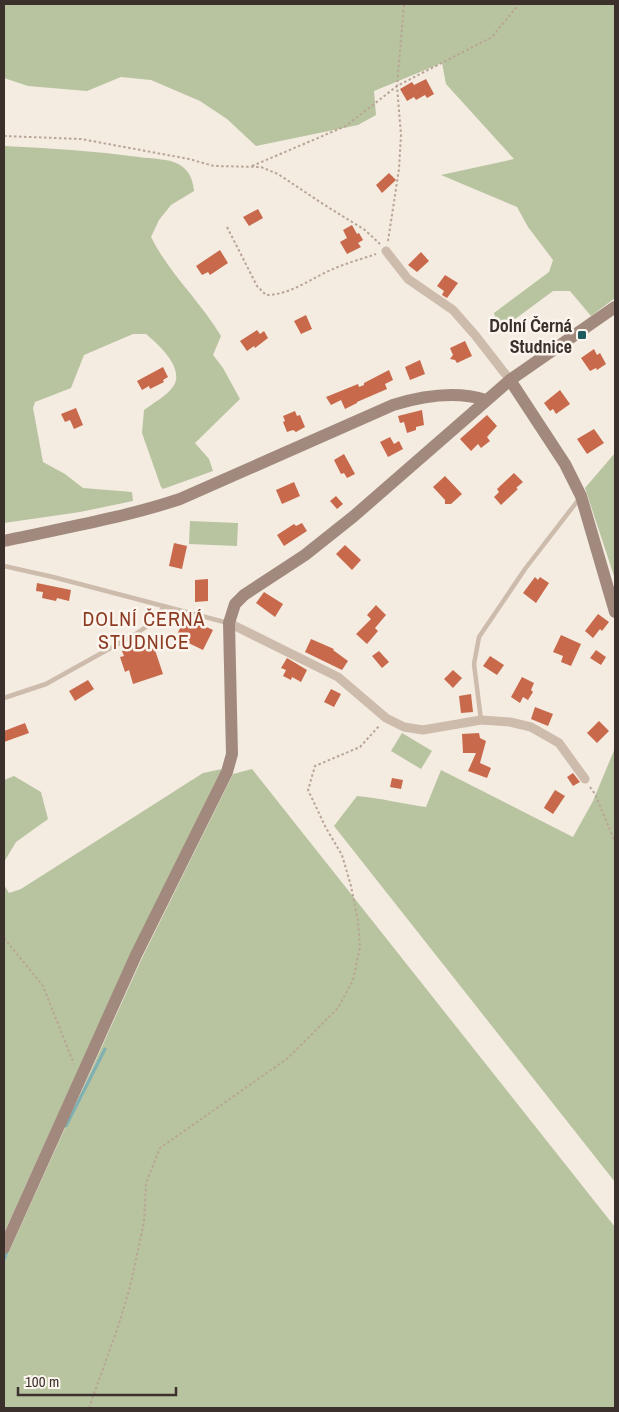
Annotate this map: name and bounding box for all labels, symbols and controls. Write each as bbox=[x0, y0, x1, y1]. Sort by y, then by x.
place label: Dolní Černá Studnice bbox=[489, 313, 573, 359]
marker: Dolní Černá Studnice bbox=[576, 329, 588, 341]
district label: DOLNÍ ČERNÁ STUDNICE bbox=[82, 605, 206, 655]
scale bar bbox=[18, 1364, 175, 1396]
text: 100 m bbox=[25, 1371, 59, 1392]

